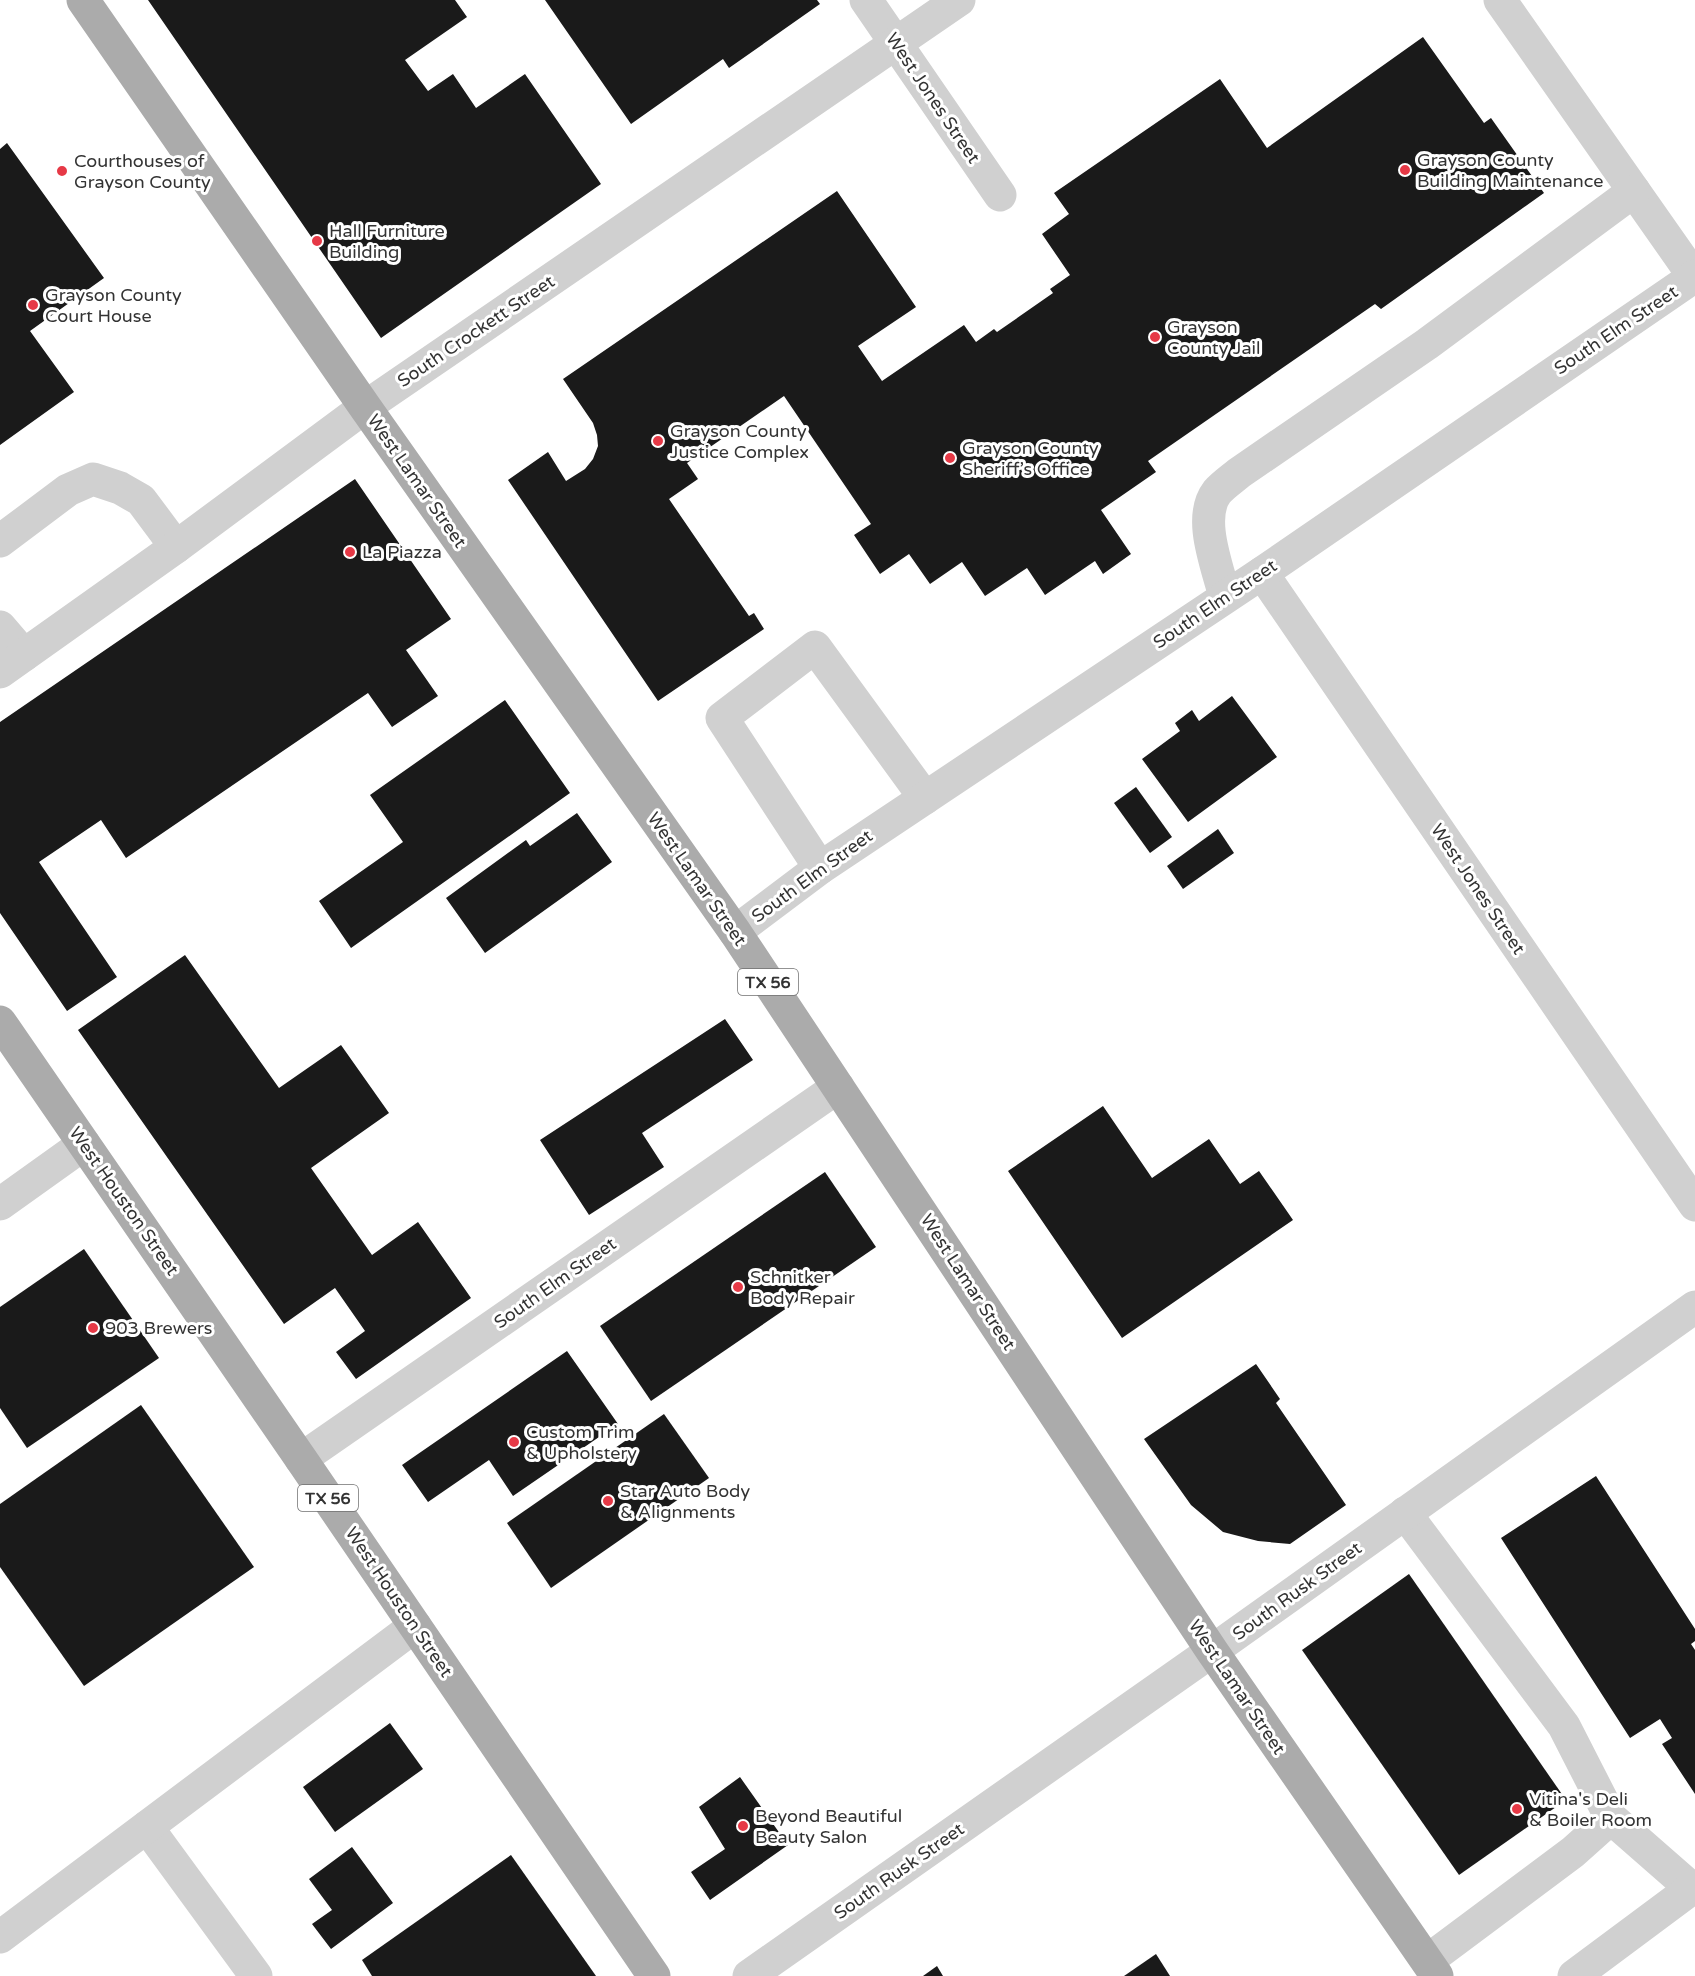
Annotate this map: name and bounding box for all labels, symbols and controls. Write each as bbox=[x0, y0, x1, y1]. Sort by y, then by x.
street label: West Jones Street bbox=[881, 28, 985, 168]
place label: Grayson County Building Maintenance bbox=[1417, 149, 1604, 192]
place label: Courthouses of Grayson County bbox=[74, 150, 211, 193]
marker: Grayson County Building Maintenance bbox=[1398, 163, 1412, 177]
marker: Courthouses of Grayson County bbox=[55, 164, 69, 178]
place label: Hall Furniture Building bbox=[329, 220, 445, 263]
marker: Hall Furniture Building bbox=[310, 234, 324, 248]
street label: South Crockett Street bbox=[393, 270, 559, 392]
street label: South Elm Street bbox=[1550, 281, 1682, 379]
place label: Grayson County Court House bbox=[45, 284, 182, 327]
marker: Grayson County Court House bbox=[26, 298, 40, 312]
place label: Grayson County Jail bbox=[1167, 316, 1260, 359]
marker: Grayson County Jail bbox=[1148, 330, 1162, 344]
street label: West Lamar Street bbox=[363, 410, 471, 552]
place label: Grayson County Justice Complex bbox=[670, 420, 809, 463]
marker: Grayson County Justice Complex bbox=[651, 434, 665, 448]
place label: Grayson County Sheriff’s Office bbox=[962, 437, 1099, 480]
marker: Grayson County Sheriff’s Office bbox=[943, 451, 957, 465]
place label: La Piazza bbox=[362, 541, 442, 563]
marker: La Piazza bbox=[343, 545, 357, 559]
street label: South Elm Street bbox=[1149, 555, 1281, 653]
street label: West Lamar Street bbox=[643, 808, 751, 950]
street label: West Jones Street bbox=[1426, 819, 1530, 959]
street label: South Elm Street bbox=[747, 825, 877, 927]
road number: TX 56 bbox=[738, 969, 798, 995]
street label: West Houston Street bbox=[64, 1122, 184, 1280]
street label: West Lamar Street bbox=[916, 1210, 1020, 1354]
street label: South Elm Street bbox=[490, 1233, 620, 1333]
place label: Schnitker Body Repair bbox=[750, 1266, 855, 1309]
marker: Schnitker Body Repair bbox=[731, 1280, 745, 1294]
place label: 903 Brewers bbox=[105, 1317, 213, 1339]
marker: 903 Brewers bbox=[86, 1321, 100, 1335]
place label: Custom Trim & Upholstery bbox=[526, 1421, 637, 1464]
marker: Custom Trim & Upholstery bbox=[507, 1435, 521, 1449]
place label: Star Auto Body & Alignments bbox=[620, 1480, 750, 1523]
road number: TX 56 bbox=[298, 1485, 358, 1511]
marker: Star Auto Body & Alignments bbox=[601, 1494, 615, 1508]
street label: West Houston Street bbox=[341, 1523, 457, 1681]
street label: South Rusk Street bbox=[1228, 1537, 1366, 1645]
street label: West Lamar Street bbox=[1184, 1615, 1290, 1759]
place label: Vitina's Deli & Boiler Room bbox=[1529, 1788, 1652, 1831]
marker: Vitina's Deli & Boiler Room bbox=[1510, 1802, 1524, 1816]
place label: Beyond Beautiful Beauty Salon bbox=[755, 1805, 902, 1848]
street label: South Rusk Street bbox=[830, 1818, 968, 1924]
marker: Beyond Beautiful Beauty Salon bbox=[736, 1819, 750, 1833]

